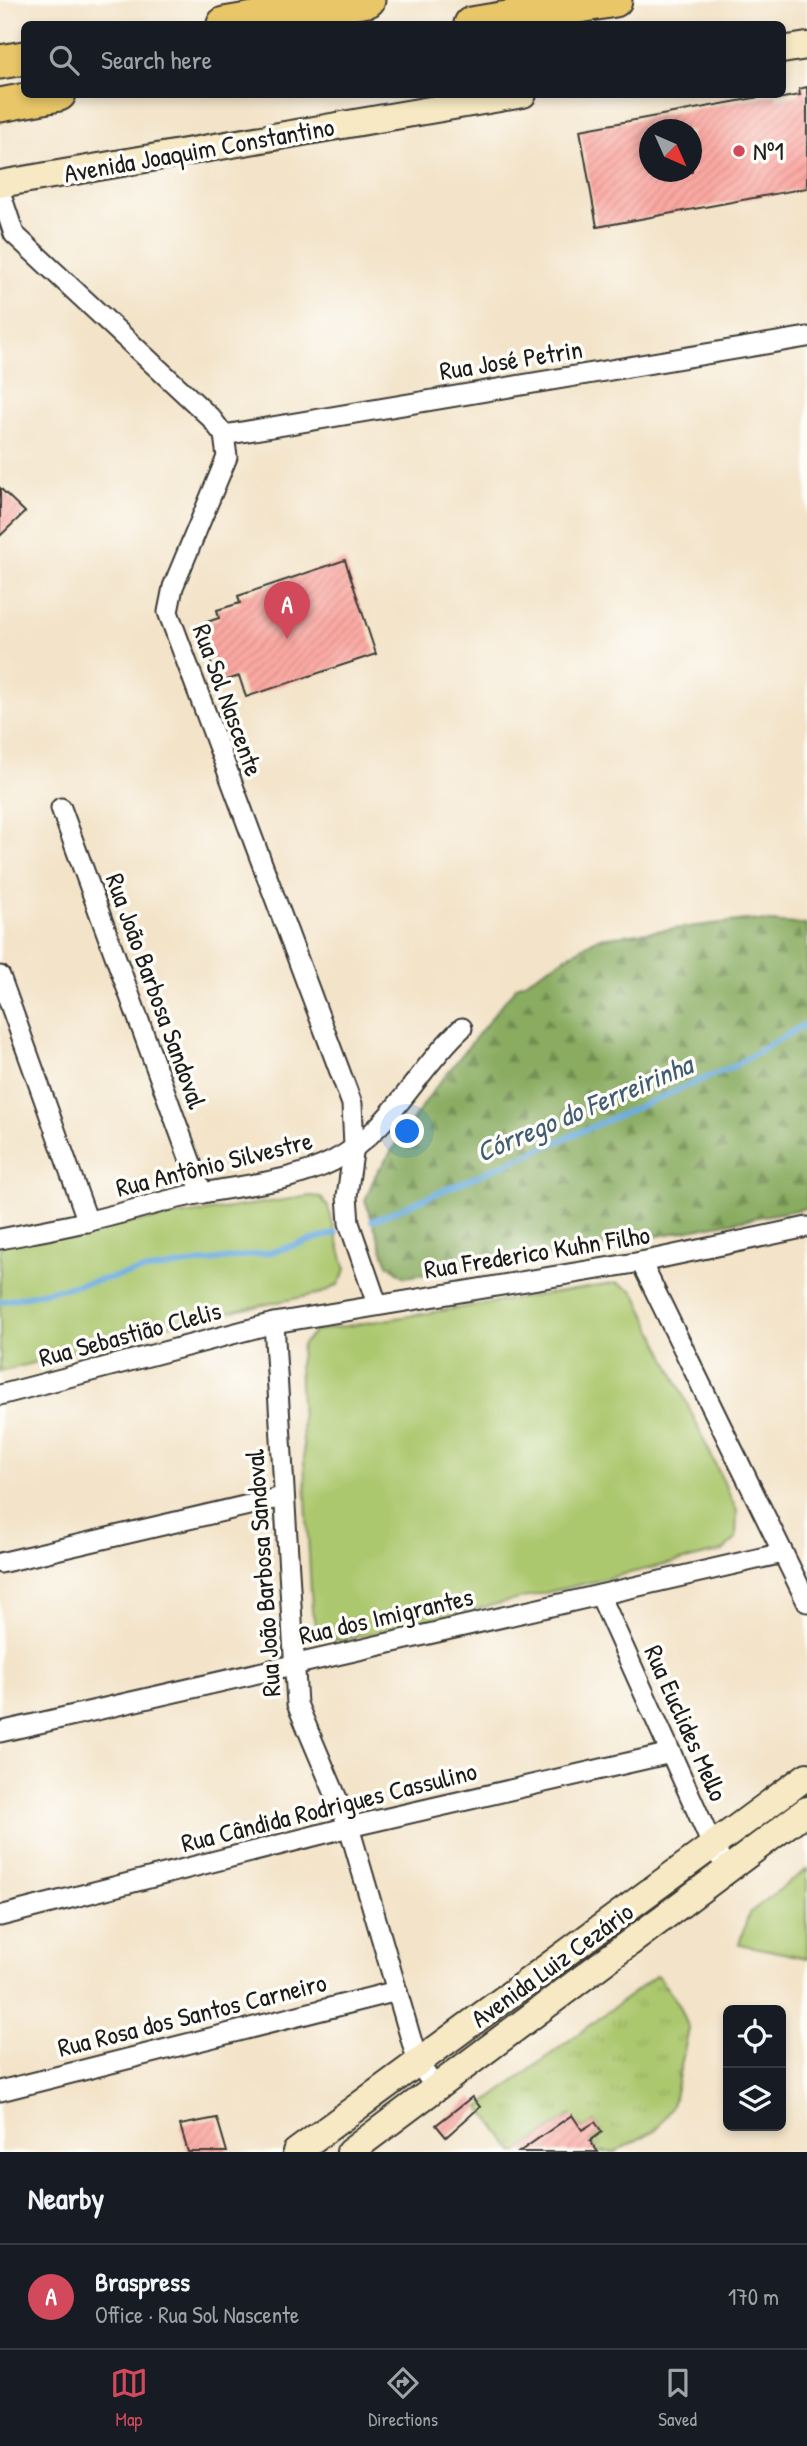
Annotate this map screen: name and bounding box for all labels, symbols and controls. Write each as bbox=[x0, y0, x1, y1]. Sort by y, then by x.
search box bbox=[21, 21, 786, 98]
icon: search bbox=[45, 41, 83, 79]
text: Search here bbox=[101, 42, 212, 77]
street label: Avenida Joaquim Constantino bbox=[61, 108, 337, 191]
north arrow bbox=[639, 119, 702, 182]
place label: Nº1 bbox=[753, 133, 784, 168]
marker: Nº1 bbox=[731, 143, 747, 159]
street label: Rua José Petrin bbox=[437, 331, 585, 388]
pin: A bbox=[264, 581, 310, 639]
street label: Rua Sol Nascente bbox=[185, 619, 272, 781]
street label: Rua João Barbosa Sandoval bbox=[98, 868, 215, 1113]
water label: Córrego do Ferreirinha bbox=[470, 1044, 701, 1171]
your location bbox=[390, 1114, 424, 1148]
street label: Rua Antônio Silvestre bbox=[112, 1122, 316, 1205]
street label: Rua Frederico Kuhn Filho bbox=[422, 1216, 652, 1287]
street label: Rua Sebastião Clelis bbox=[35, 1292, 225, 1375]
street label: Rua João Barbosa Sandoval bbox=[236, 1448, 289, 1698]
street label: Rua dos Imigrantes bbox=[296, 1579, 476, 1653]
street label: Rua Euclides Mello bbox=[636, 1639, 736, 1806]
street label: Rua Cândida Rodrigues Cassulino bbox=[178, 1753, 480, 1860]
street label: Avenida Luiz Cezário bbox=[464, 1894, 640, 2035]
street label: Rua Rosa dos Santos Carneiro bbox=[54, 1964, 330, 2065]
map controls bbox=[723, 2005, 786, 2131]
button: locate bbox=[723, 2005, 786, 2068]
button: layers bbox=[723, 2068, 786, 2131]
text: Nearby bbox=[28, 2178, 104, 2218]
text: Braspress bbox=[95, 2264, 190, 2299]
text: A bbox=[45, 2281, 57, 2312]
text: 170 m bbox=[728, 2281, 779, 2312]
text: Office · Rua Sol Nascente bbox=[95, 2299, 299, 2330]
tab: Map bbox=[110, 2364, 148, 2432]
tab: Directions bbox=[368, 2364, 438, 2432]
tab: Saved bbox=[658, 2364, 697, 2432]

